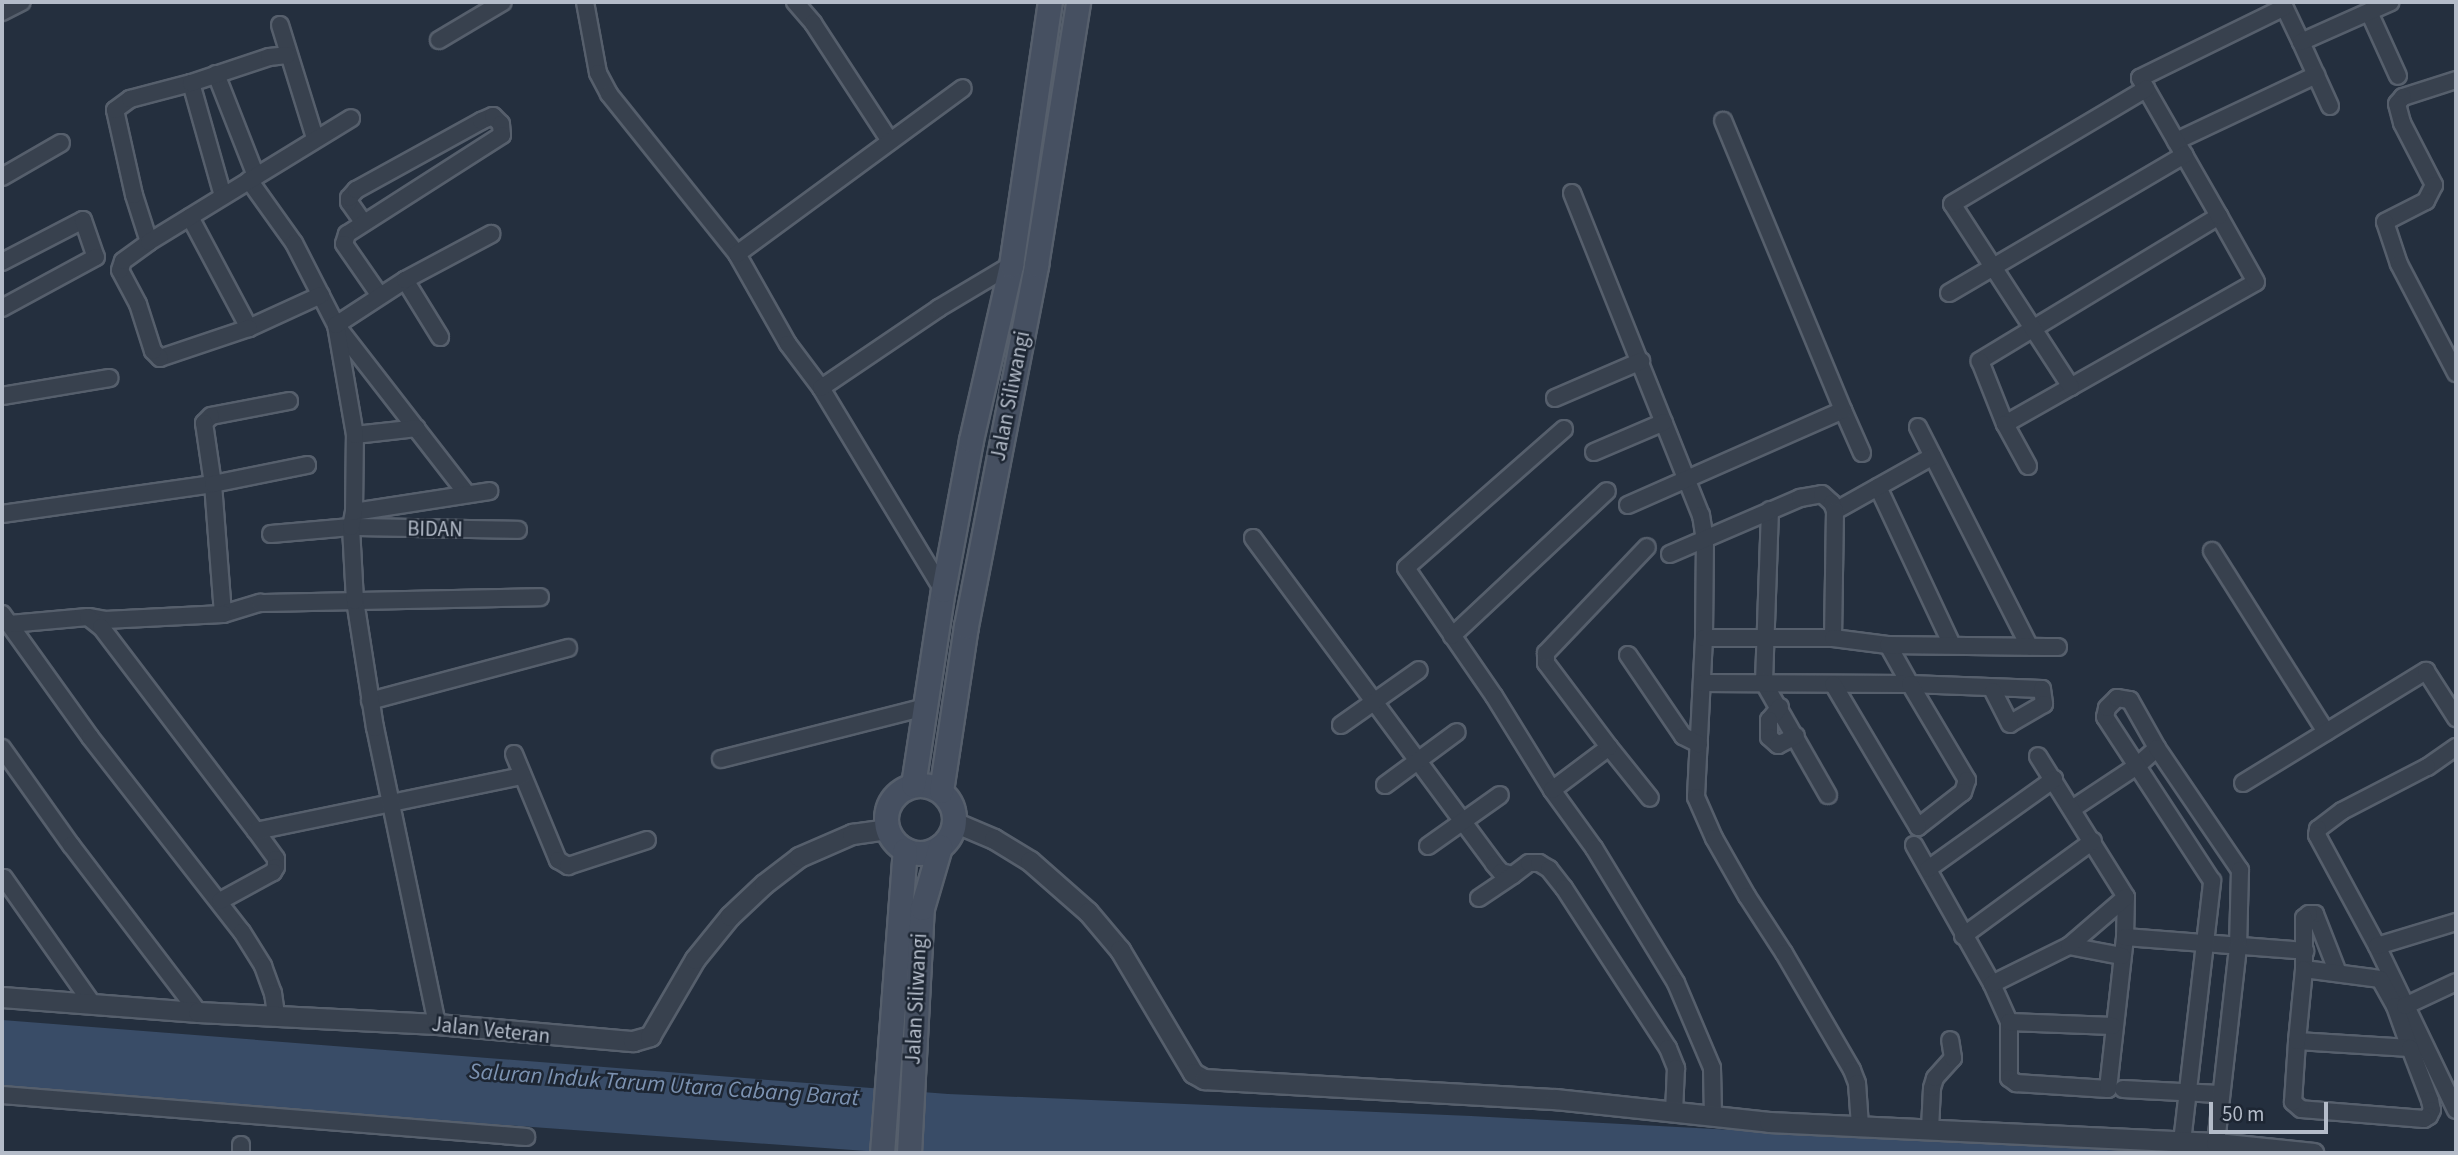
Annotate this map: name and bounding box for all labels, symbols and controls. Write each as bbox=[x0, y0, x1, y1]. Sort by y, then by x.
street label: Jalan Siliwangi bbox=[985, 329, 1035, 463]
street label: BIDAN bbox=[407, 516, 463, 542]
street label: Jalan Siliwangi bbox=[900, 932, 932, 1066]
street label: Jalan Veteran bbox=[430, 1011, 552, 1049]
water label: Saluran Induk Tarum Utara Cabang Barat bbox=[468, 1058, 860, 1112]
scale bar bbox=[2213, 1088, 2332, 1132]
text: 50 m bbox=[2222, 1099, 2264, 1129]

